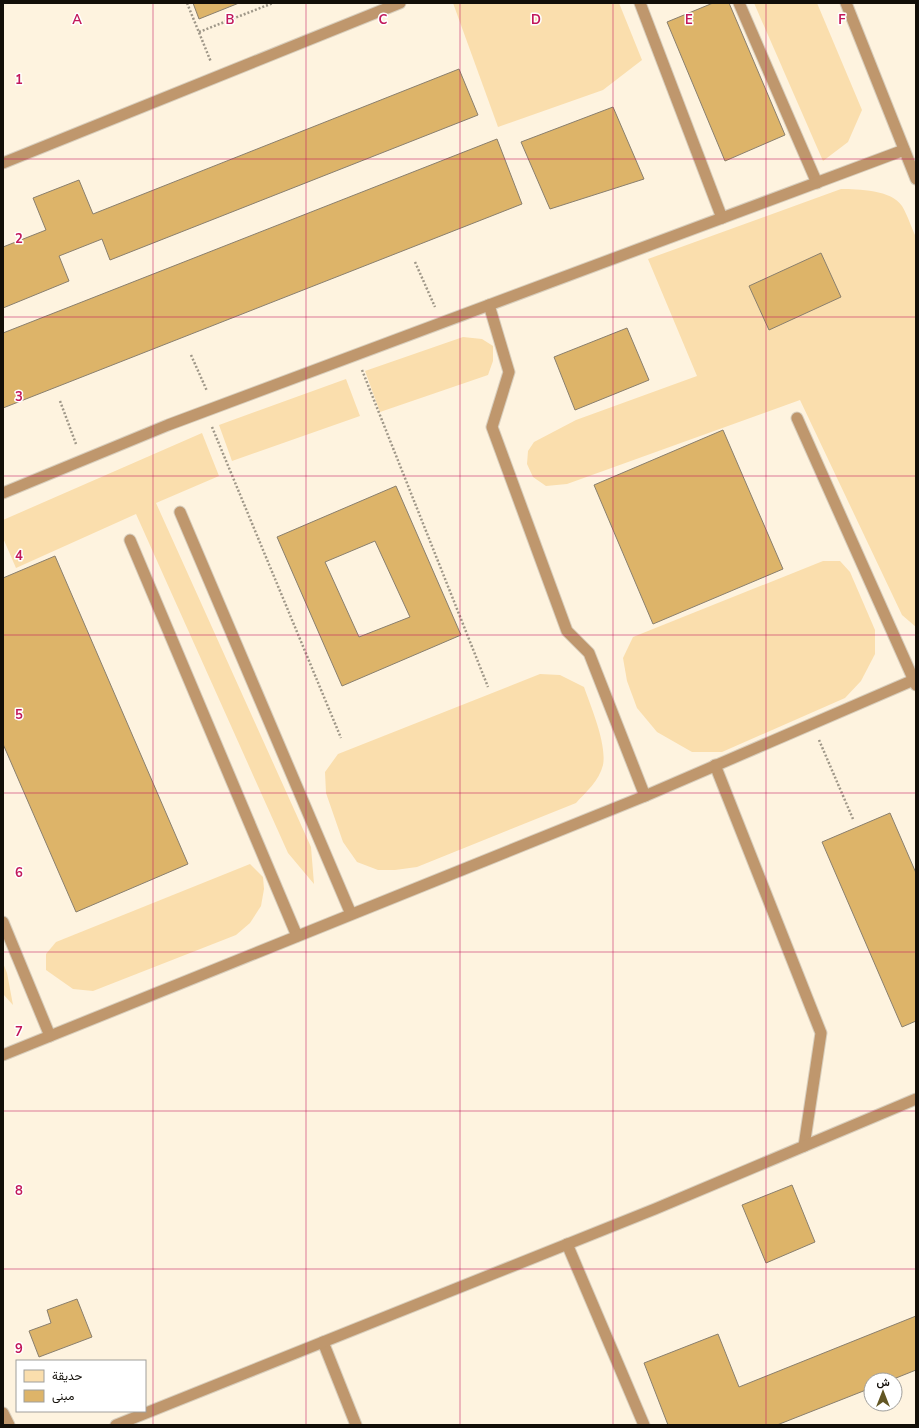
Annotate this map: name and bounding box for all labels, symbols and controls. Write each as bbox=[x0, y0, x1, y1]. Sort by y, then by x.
text: A bbox=[72, 11, 82, 29]
text: B bbox=[226, 11, 235, 29]
text: C bbox=[379, 11, 388, 29]
text: D bbox=[531, 11, 541, 29]
text: E bbox=[685, 11, 693, 29]
text: F bbox=[838, 11, 846, 29]
text: 1 bbox=[15, 71, 23, 89]
text: 2 bbox=[15, 230, 23, 248]
text: 3 bbox=[15, 388, 23, 406]
text: 4 bbox=[15, 547, 23, 565]
text: 5 bbox=[15, 706, 23, 724]
text: 6 bbox=[15, 864, 23, 882]
text: 7 bbox=[15, 1023, 23, 1041]
text: 8 bbox=[15, 1182, 23, 1200]
text: 9 bbox=[15, 1340, 23, 1358]
legend bbox=[16, 1360, 146, 1412]
text: حديقة bbox=[52, 1368, 82, 1384]
north arrow bbox=[863, 1372, 903, 1412]
text: ش bbox=[876, 1375, 890, 1390]
text: مبنى bbox=[52, 1388, 74, 1404]

